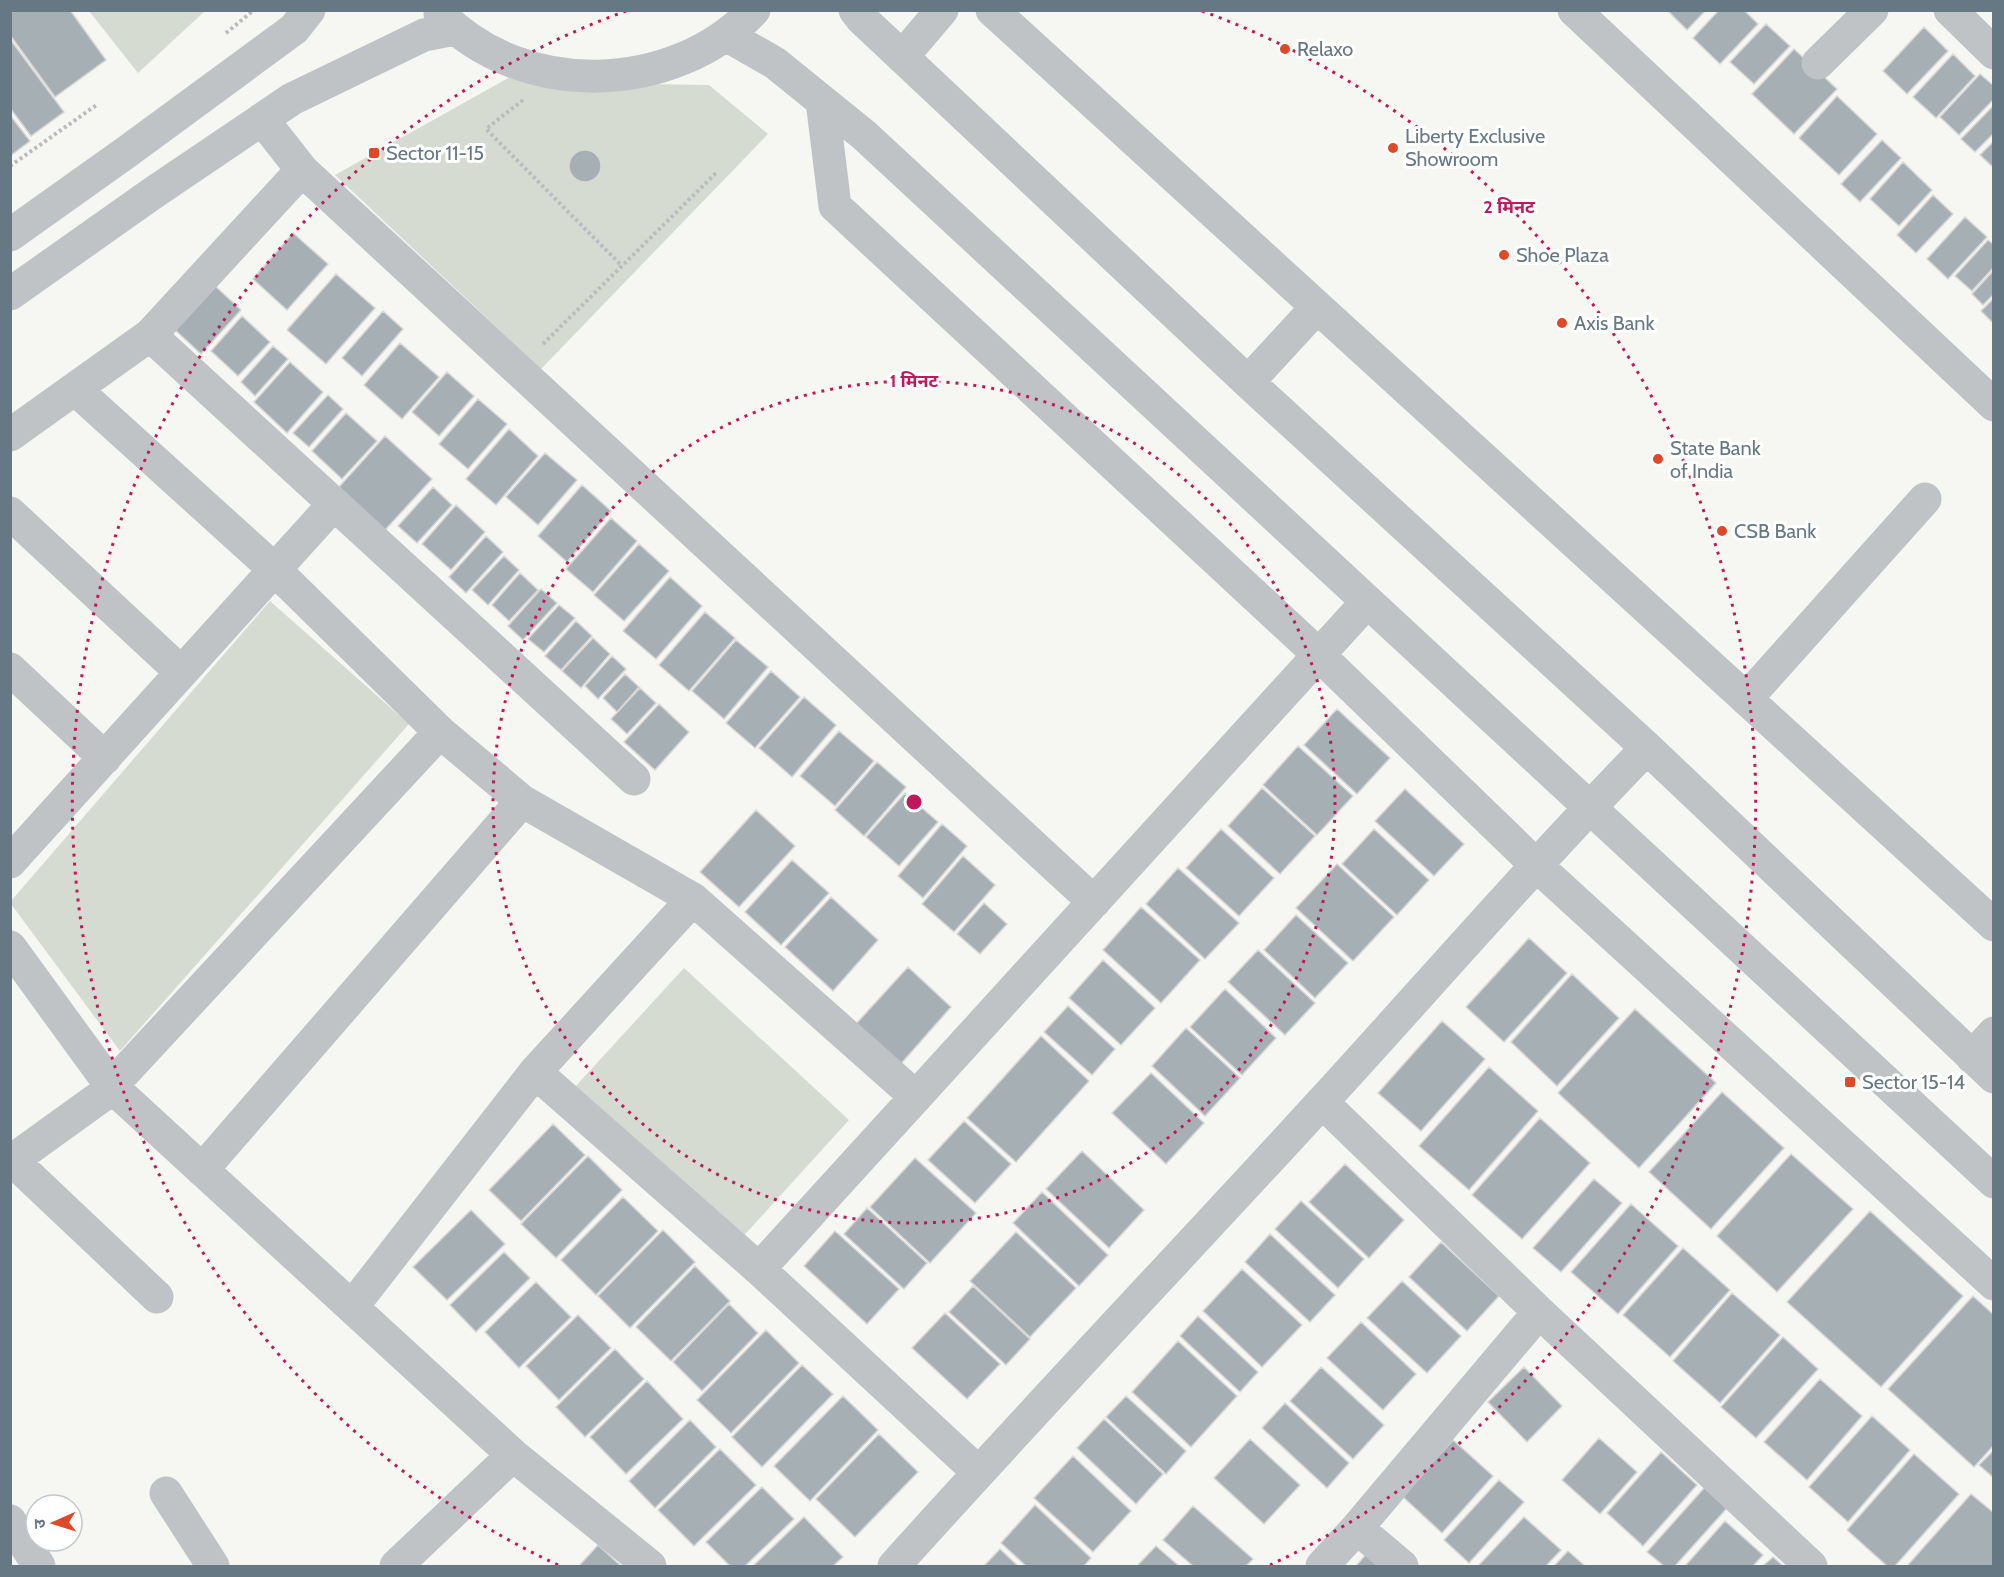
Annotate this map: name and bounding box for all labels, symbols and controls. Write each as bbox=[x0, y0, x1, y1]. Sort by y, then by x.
place label: Relaxo bbox=[1297, 37, 1353, 61]
marker: Relaxo bbox=[1278, 42, 1292, 56]
place label: Liberty Exclusive Showroom bbox=[1405, 124, 1545, 171]
place label: Sector 11-15 bbox=[386, 141, 484, 165]
marker: Liberty Exclusive Showroom bbox=[1386, 141, 1400, 155]
marker: Sector 11-15 bbox=[367, 146, 381, 160]
text: 2 मिनट bbox=[1483, 196, 1535, 218]
place label: Shoe Plaza bbox=[1516, 243, 1609, 267]
marker: Shoe Plaza bbox=[1497, 248, 1511, 262]
place label: Axis Bank bbox=[1574, 311, 1655, 335]
marker: Axis Bank bbox=[1555, 316, 1569, 330]
text: 1 मिनट bbox=[890, 370, 939, 392]
place label: State Bank of India bbox=[1670, 436, 1761, 483]
marker: State Bank of India bbox=[1651, 452, 1665, 466]
place label: CSB Bank bbox=[1734, 519, 1816, 543]
marker: CSB Bank bbox=[1715, 524, 1729, 538]
centre of rings bbox=[904, 792, 924, 812]
place label: Sector 15-14 bbox=[1862, 1070, 1966, 1094]
marker: Sector 15-14 bbox=[1843, 1075, 1857, 1089]
north arrow bbox=[24, 1493, 84, 1553]
text: उ bbox=[30, 1518, 49, 1529]

